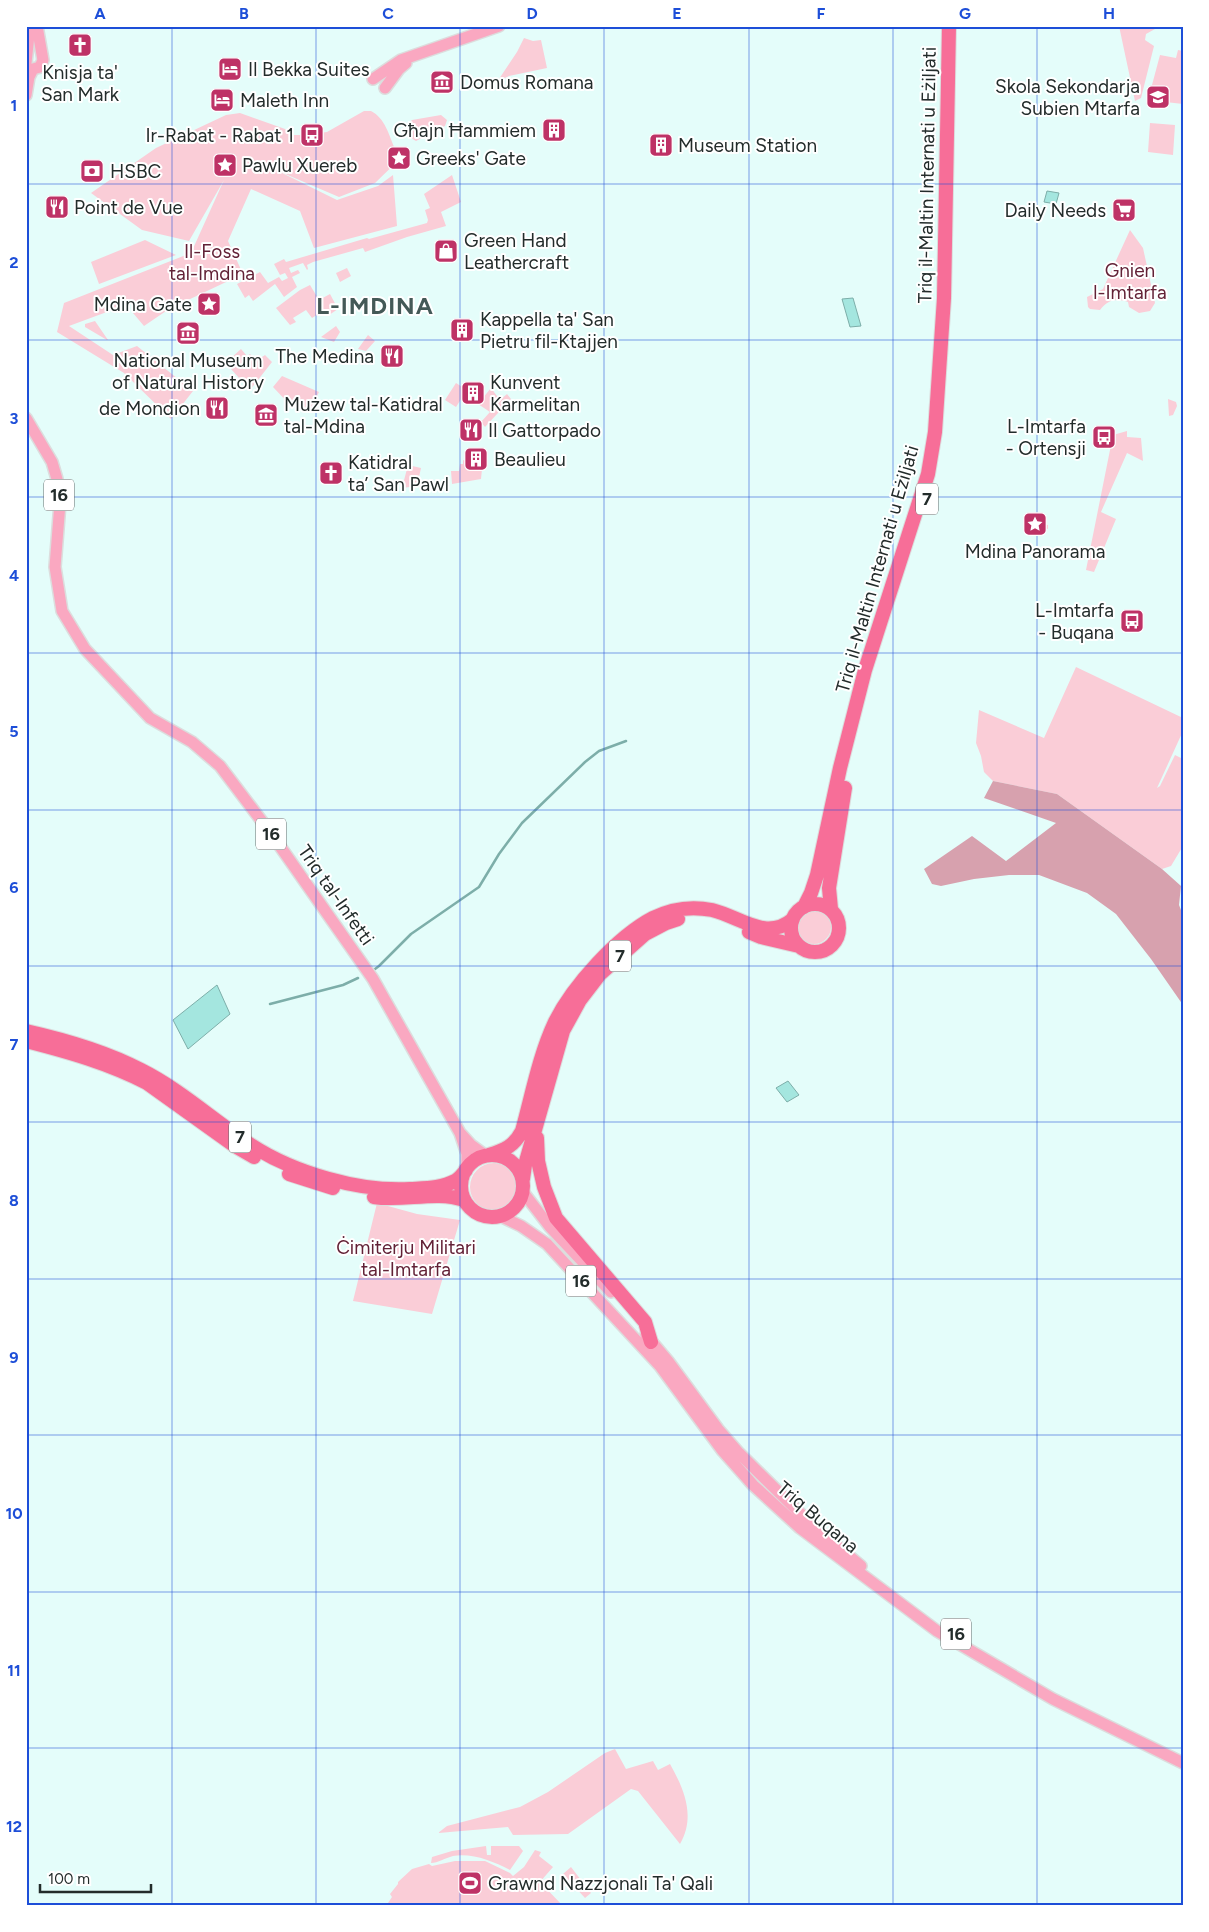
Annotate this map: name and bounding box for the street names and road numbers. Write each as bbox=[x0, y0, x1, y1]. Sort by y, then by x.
street label: Triq il-Maltin Internati u Eżiljati bbox=[913, 47, 941, 303]
street label: Triq il-Maltin Internati u Eżiljati bbox=[831, 443, 923, 695]
road number: 16 bbox=[44, 480, 74, 510]
road number: 7 bbox=[916, 484, 938, 514]
road number: 16 bbox=[256, 819, 286, 850]
street label: Triq tal-Infetti bbox=[293, 841, 379, 949]
road number: 7 bbox=[609, 940, 631, 971]
road number: 7 bbox=[229, 1122, 251, 1152]
road number: 16 bbox=[566, 1266, 596, 1296]
street label: Triq Buqana bbox=[773, 1476, 863, 1558]
road number: 16 bbox=[941, 1618, 971, 1650]

